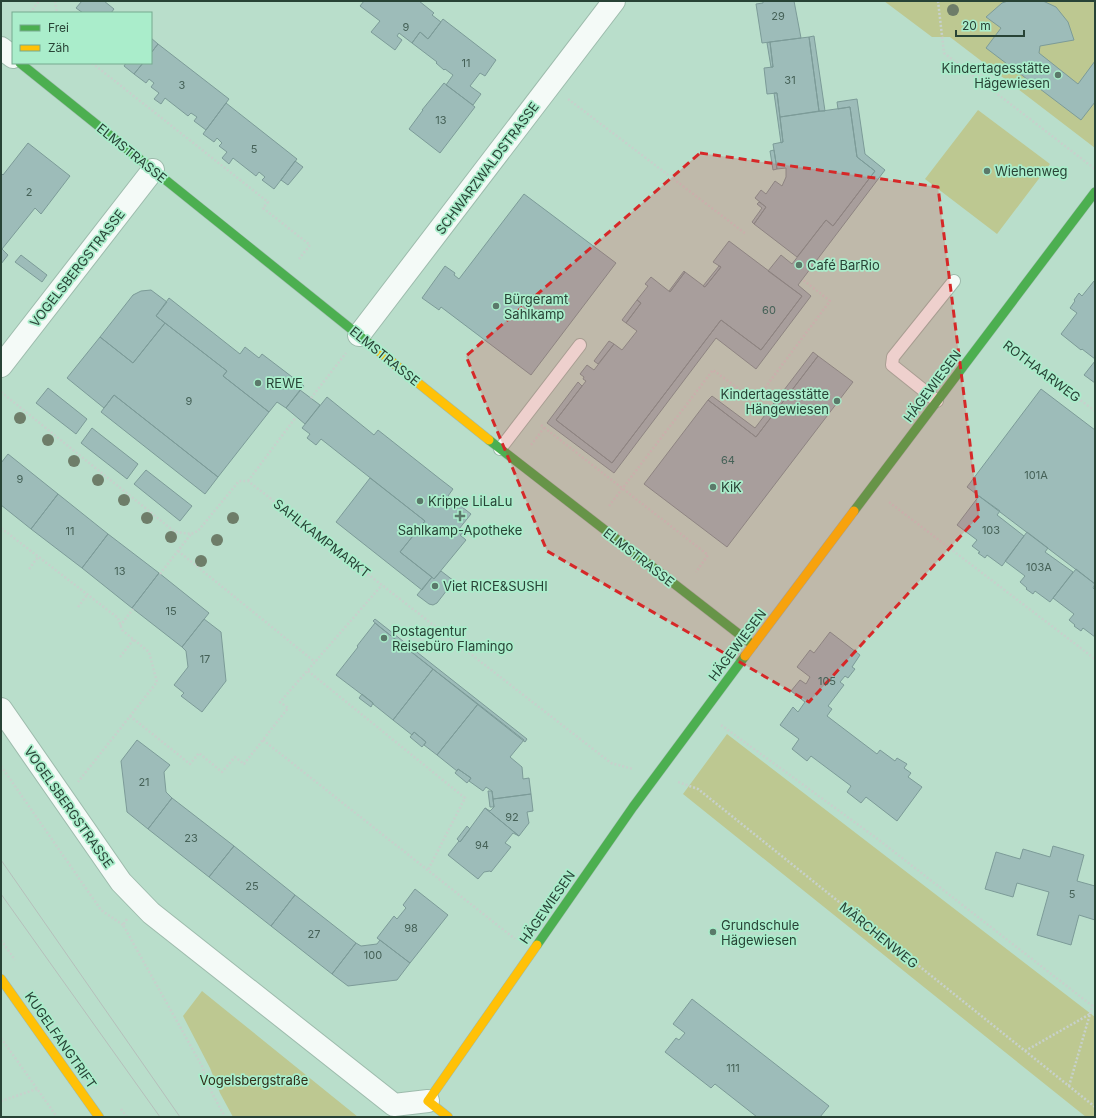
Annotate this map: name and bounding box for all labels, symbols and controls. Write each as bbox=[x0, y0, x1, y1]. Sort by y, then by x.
house number: 29 bbox=[771, 9, 785, 23]
legend bbox=[12, 12, 152, 64]
scale bar bbox=[956, 12, 1024, 38]
text: 20 m bbox=[962, 18, 991, 33]
text: Frei bbox=[48, 20, 69, 35]
house number: 9 bbox=[403, 20, 410, 34]
text: Zäh bbox=[48, 40, 69, 55]
house number: 11 bbox=[462, 56, 470, 70]
place label: Kindertagesstätte Hägewiesen bbox=[941, 60, 1050, 91]
marker: Kindertagesstätte Hägewiesen bbox=[1053, 70, 1063, 80]
house number: 31 bbox=[784, 73, 796, 87]
house number: 3 bbox=[179, 78, 186, 92]
street label: SCHWARZWALDSTRASSE bbox=[432, 99, 542, 237]
house number: 13 bbox=[435, 113, 447, 127]
street label: ELMSTRASSE bbox=[94, 120, 170, 186]
house number: 5 bbox=[251, 142, 258, 156]
place label: Wiehenweg bbox=[995, 163, 1067, 179]
marker: Wiehenweg bbox=[982, 166, 992, 176]
house number: 2 bbox=[26, 185, 32, 199]
street label: VOGELSBERGSTRASSE bbox=[26, 206, 128, 330]
place label: Café BarRio bbox=[807, 257, 880, 273]
marker: Café BarRio bbox=[794, 260, 804, 270]
place label: Bürgeramt Sahlkamp bbox=[504, 291, 568, 322]
marker: Bürgeramt Sahlkamp bbox=[491, 301, 501, 311]
house number: 60 bbox=[762, 303, 776, 317]
street label: ELMSTRASSE bbox=[347, 323, 423, 389]
street label: ROTHAARWEG bbox=[1000, 337, 1084, 405]
street label: HÄGEWIESEN bbox=[900, 347, 964, 425]
place label: REWE bbox=[266, 375, 303, 391]
marker: REWE bbox=[253, 378, 263, 388]
place label: Kindertagesstätte Hängewiesen bbox=[720, 386, 829, 417]
house number: 9 bbox=[186, 394, 193, 408]
marker: Kindertagesstätte Hängewiesen bbox=[832, 396, 842, 406]
house number: 64 bbox=[721, 453, 735, 467]
house number: 101A bbox=[1024, 468, 1048, 482]
house number: 9 bbox=[17, 472, 24, 486]
place label: KiK bbox=[721, 479, 742, 495]
marker: KiK bbox=[708, 482, 718, 492]
place label: Krippe LiLaLu bbox=[428, 493, 512, 509]
street label: SAHLKAMPMARKT bbox=[270, 495, 374, 581]
marker: Krippe LiLaLu bbox=[415, 496, 425, 506]
marker: Sahlkamp-Apotheke bbox=[455, 511, 465, 521]
place label: Sahlkamp-Apotheke bbox=[398, 522, 522, 538]
house number: 103 bbox=[982, 523, 1000, 537]
house number: 11 bbox=[66, 524, 74, 538]
street label: ELMSTRASSE bbox=[600, 524, 678, 590]
house number: 103A bbox=[1026, 560, 1052, 574]
house number: 13 bbox=[114, 564, 126, 578]
place label: Viet RICE&SUSHI bbox=[443, 578, 548, 594]
marker: Viet RICE&SUSHI bbox=[430, 581, 440, 591]
house number: 15 bbox=[165, 604, 177, 618]
street label: HÄGEWIESEN bbox=[705, 606, 769, 684]
place label: Postagentur Reisebüro Flamingo bbox=[392, 623, 513, 654]
marker: Postagentur Reisebüro Flamingo bbox=[379, 633, 389, 643]
house number: 17 bbox=[200, 652, 210, 666]
house number: 105 bbox=[818, 674, 836, 688]
street label: VOGELSBERGSTRASSE bbox=[21, 743, 117, 871]
house number: 21 bbox=[138, 775, 150, 789]
house number: 92 bbox=[505, 810, 519, 824]
house number: 23 bbox=[184, 831, 198, 845]
house number: 94 bbox=[475, 838, 489, 852]
street label: HÄGEWIESEN bbox=[516, 867, 578, 947]
house number: 25 bbox=[245, 879, 259, 893]
house number: 5 bbox=[1069, 887, 1076, 901]
street label: MÄRCHENWEG bbox=[837, 899, 921, 971]
place label: Grundschule Hägewiesen bbox=[721, 917, 799, 948]
house number: 98 bbox=[404, 921, 418, 935]
house number: 27 bbox=[308, 927, 320, 941]
marker: Grundschule Hägewiesen bbox=[708, 927, 718, 937]
house number: 100 bbox=[364, 948, 382, 962]
street label: KUGELFANGTRIFT bbox=[22, 989, 100, 1091]
house number: 111 bbox=[726, 1061, 740, 1075]
park label: Vogelsbergstraße bbox=[200, 1072, 308, 1088]

